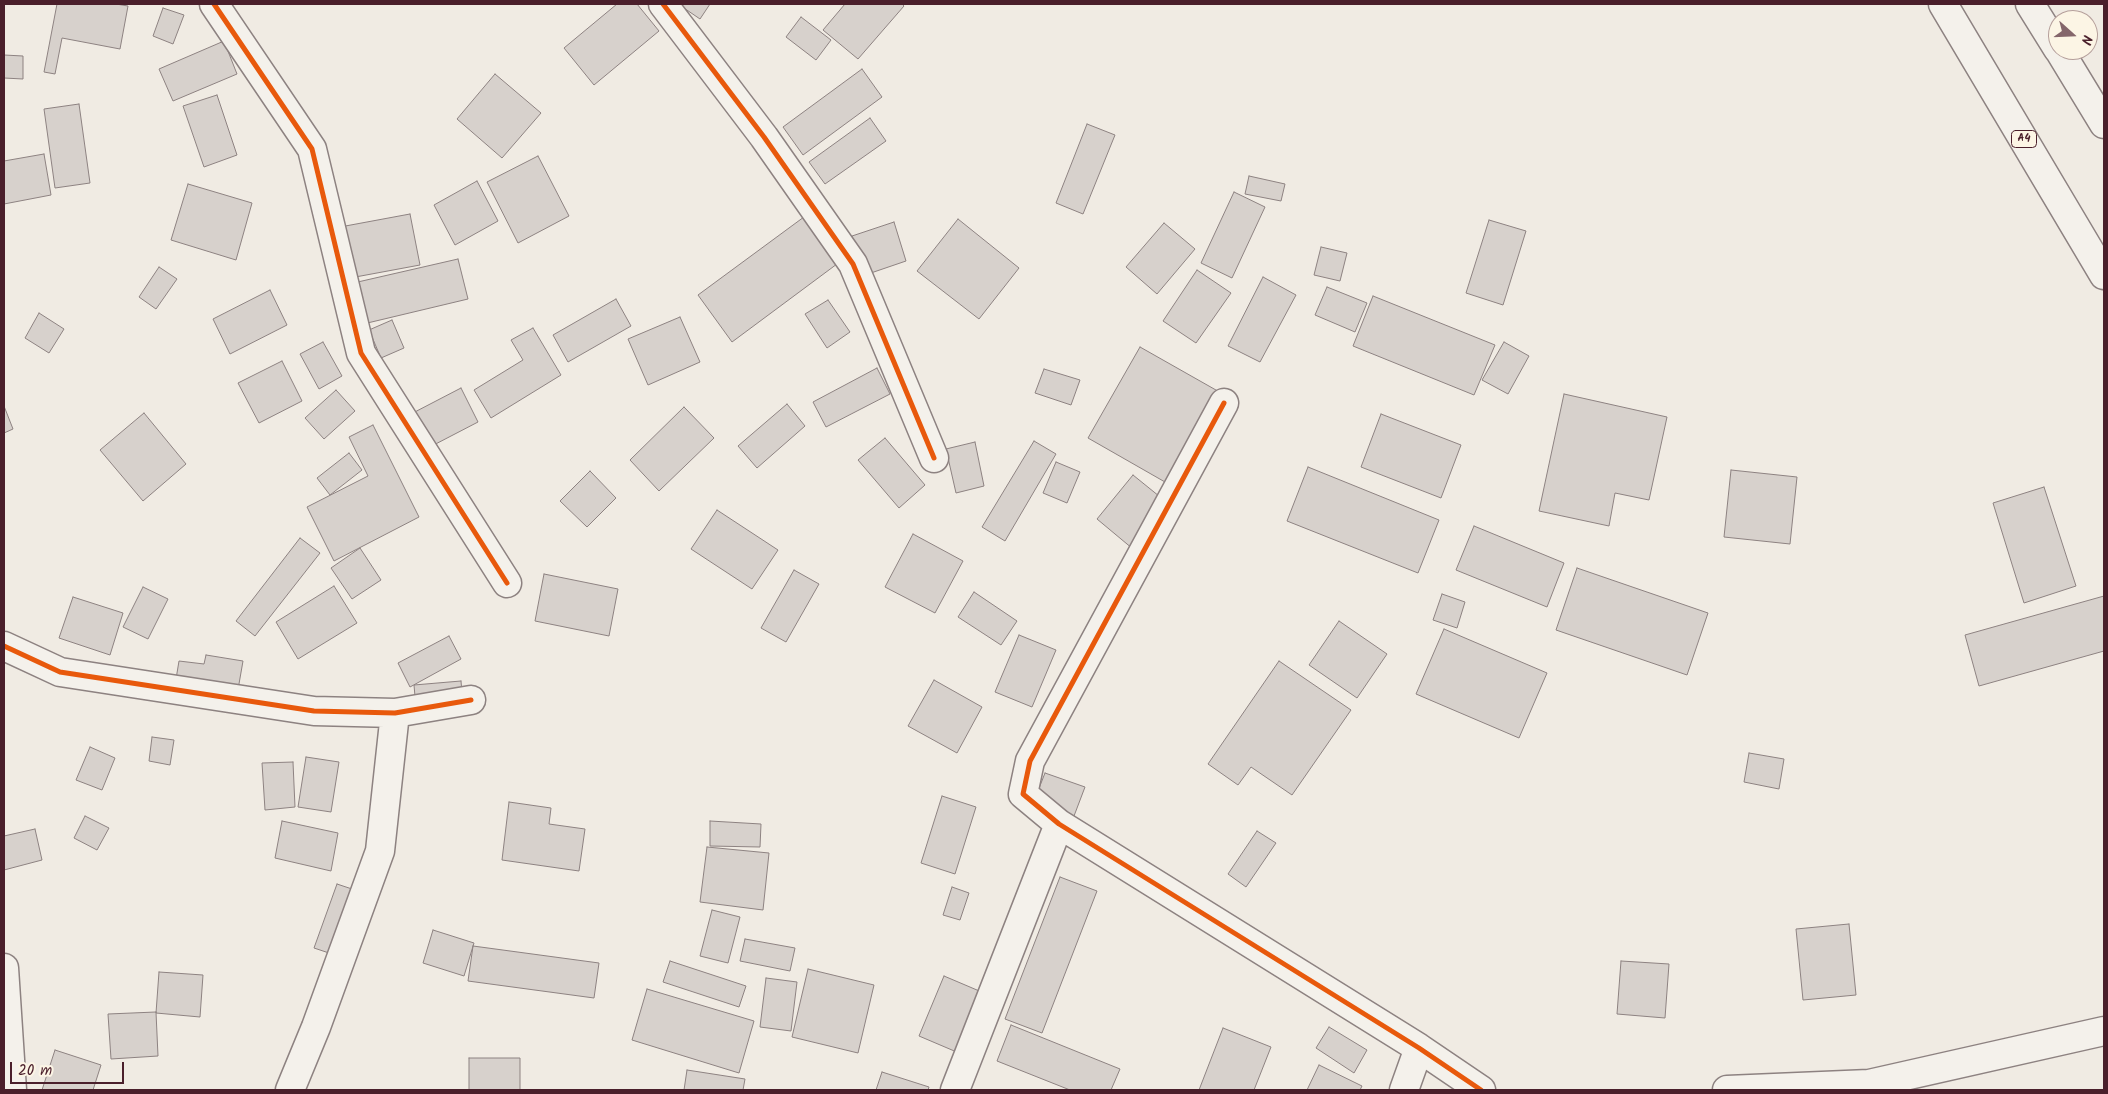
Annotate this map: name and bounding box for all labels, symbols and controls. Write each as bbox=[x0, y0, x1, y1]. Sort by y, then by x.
north arrow bbox=[2048, 10, 2098, 60]
text: N bbox=[2074, 32, 2098, 48]
road number: A4 bbox=[2012, 130, 2036, 148]
scale bar bbox=[12, 1052, 126, 1084]
text: 20 m bbox=[18, 1059, 52, 1083]

